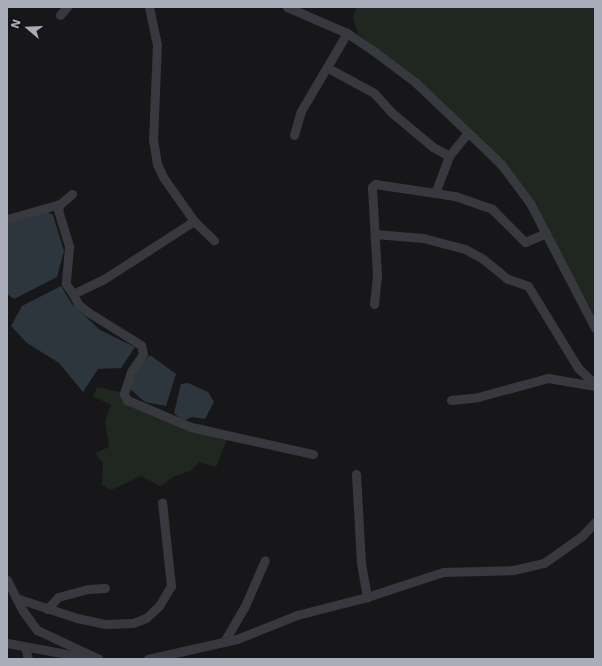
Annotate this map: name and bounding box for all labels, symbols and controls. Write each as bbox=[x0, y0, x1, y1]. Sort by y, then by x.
north arrow bbox=[8, 8, 48, 48]
text: N bbox=[9, 17, 24, 30]

